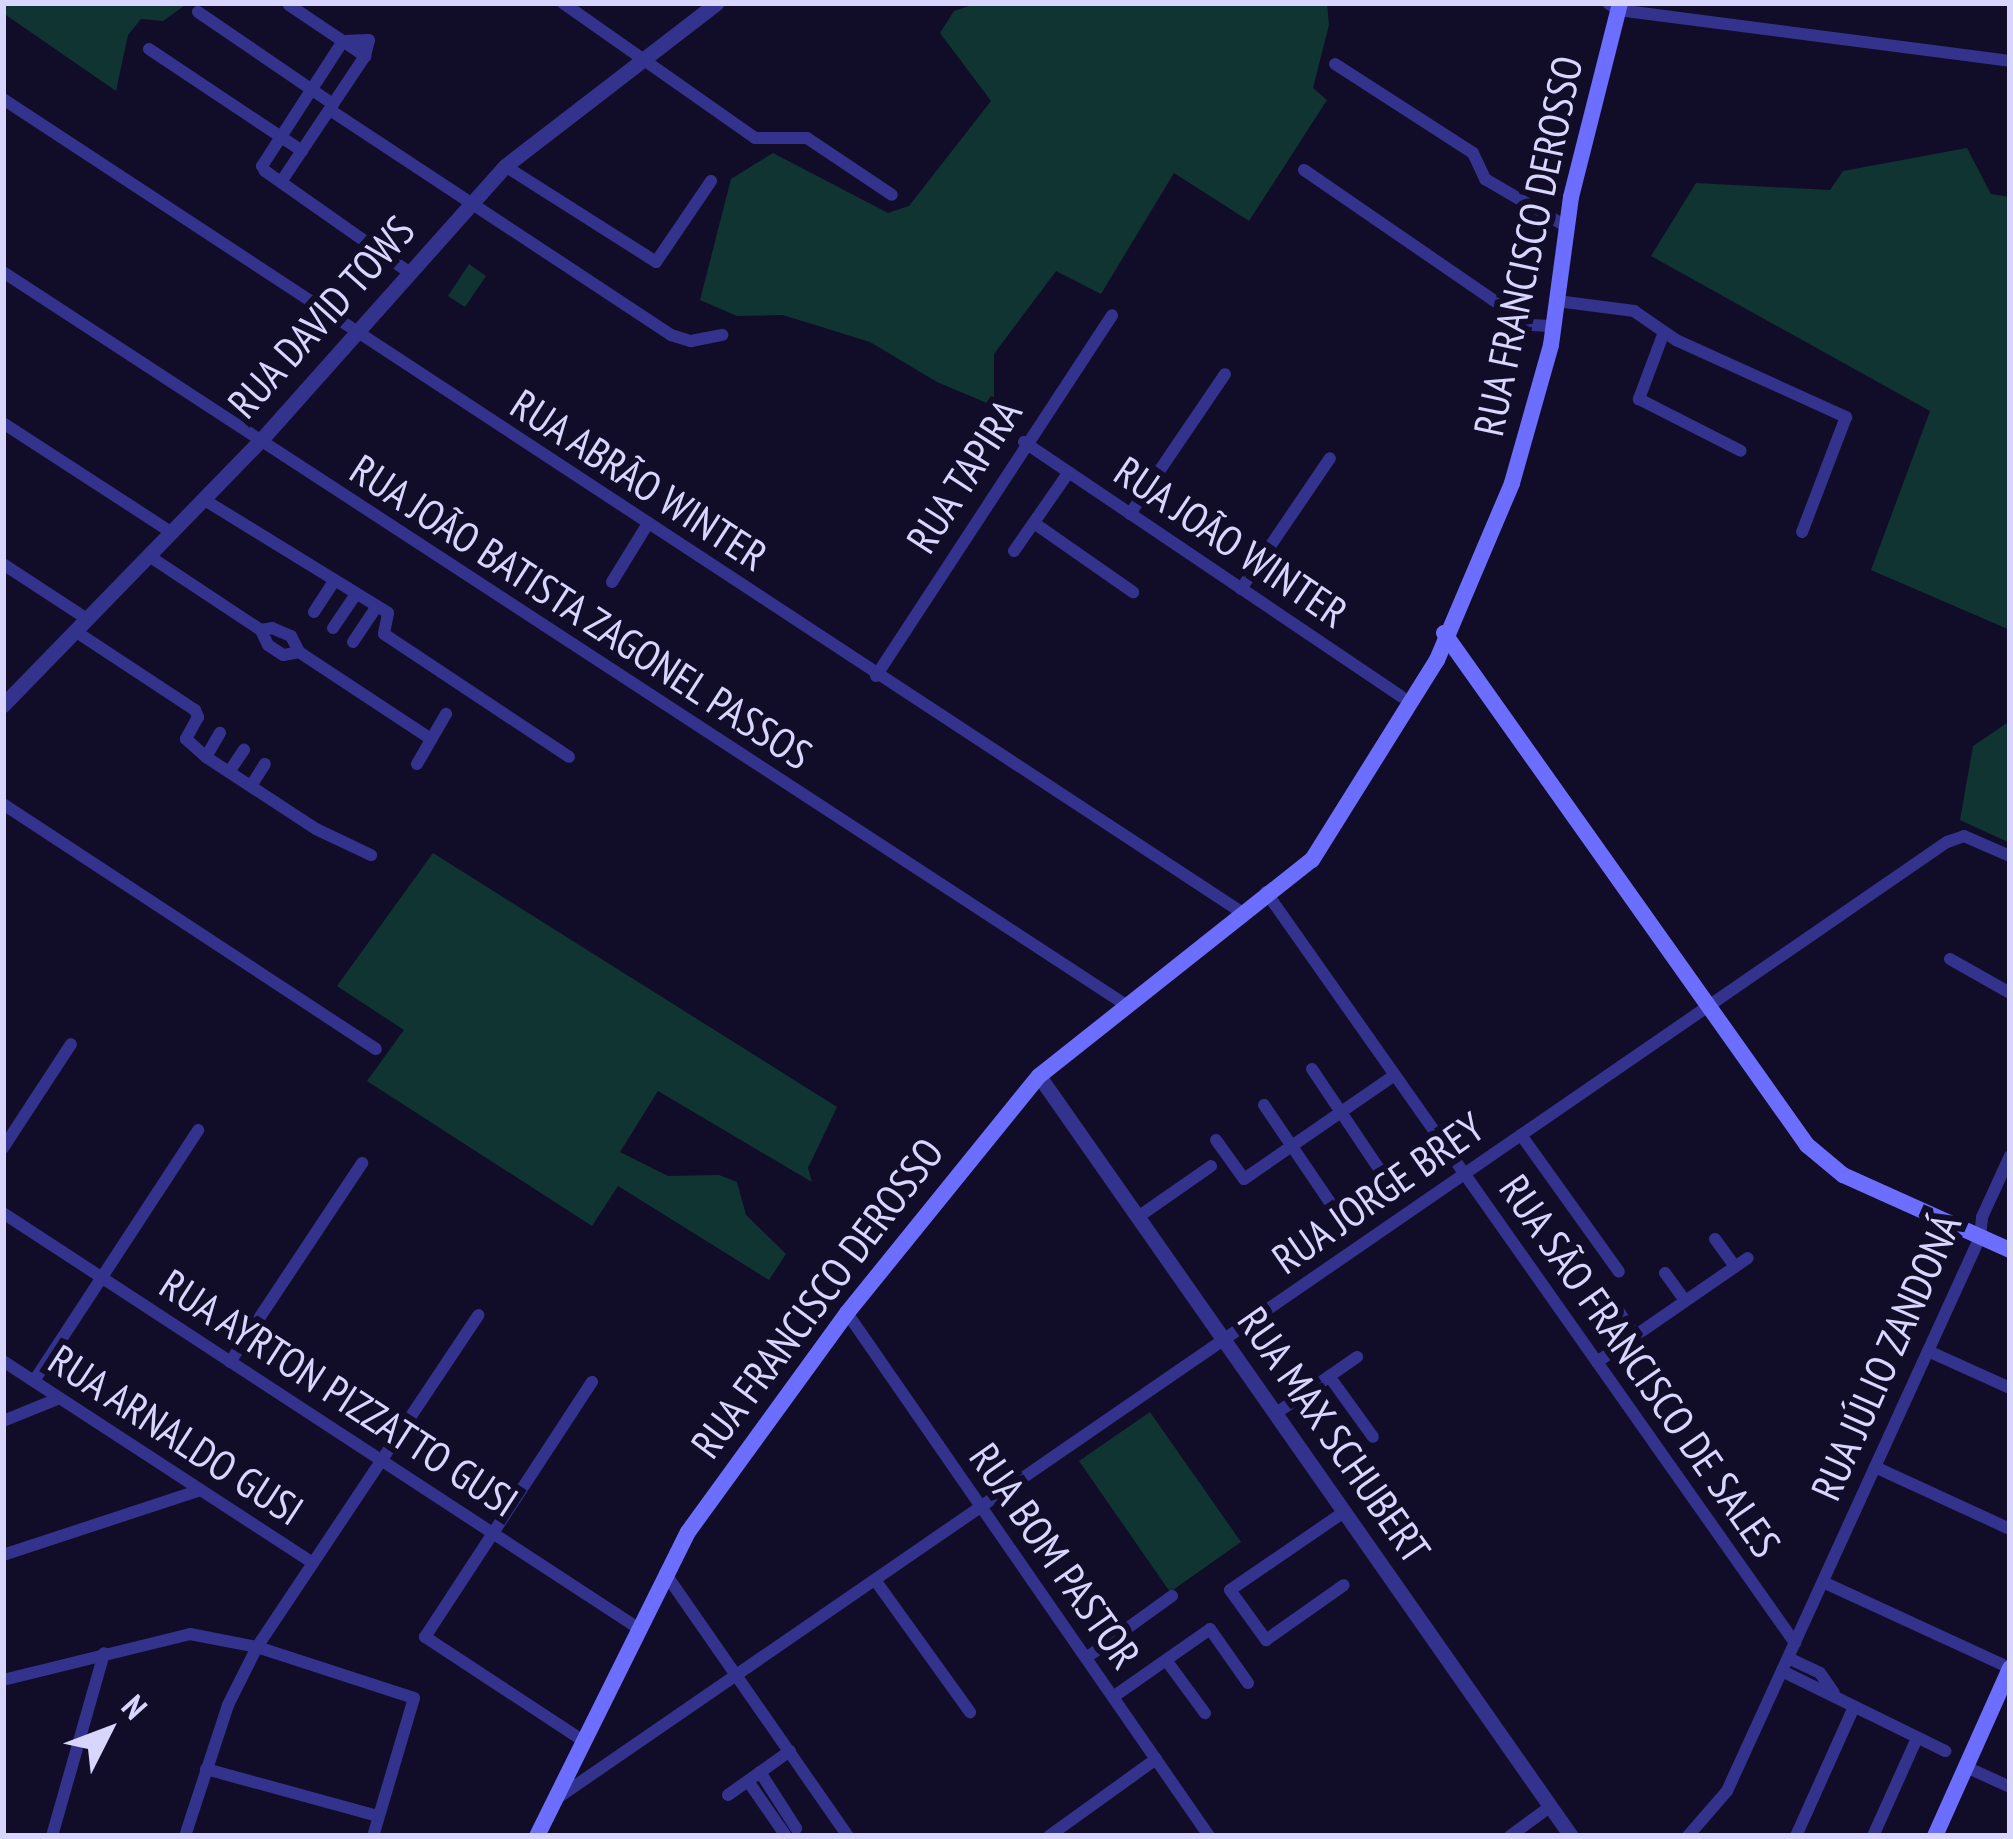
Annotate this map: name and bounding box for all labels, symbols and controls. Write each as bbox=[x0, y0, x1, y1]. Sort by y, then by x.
street label: RUA FRANCISCO DEROSSO bbox=[1463, 51, 1593, 441]
street label: RUA DAVID TOWS bbox=[217, 205, 425, 429]
street label: RUA ABRÃO WINTER bbox=[500, 378, 778, 582]
street label: RUA TAPIRA bbox=[895, 389, 1033, 563]
street label: RUA JOÃO BATISTA ZAGONEL PASSOS bbox=[339, 443, 823, 781]
street label: RUA JOÃO WINTER bbox=[1104, 445, 1358, 639]
street label: RUA JORGE BREY bbox=[1262, 1101, 1494, 1285]
street label: RUA FRANCISCO DEROSSO bbox=[680, 1128, 954, 1468]
street label: RUA SÃO FRANCISCO DE SALES bbox=[1489, 1165, 1791, 1567]
street label: RUA JÚLIO ZANDONÁ bbox=[1800, 1205, 1972, 1509]
street label: RUA AYRTON PIZZATTO GUSI bbox=[150, 1258, 528, 1528]
street label: RUA MAX SCHUBERT bbox=[1227, 1297, 1441, 1573]
street label: RUA ARNALDO GUSI bbox=[39, 1334, 313, 1536]
street label: RUA BOM PASTOR bbox=[959, 1433, 1151, 1679]
north arrow bbox=[48, 1671, 168, 1791]
text: N bbox=[113, 1686, 157, 1728]

